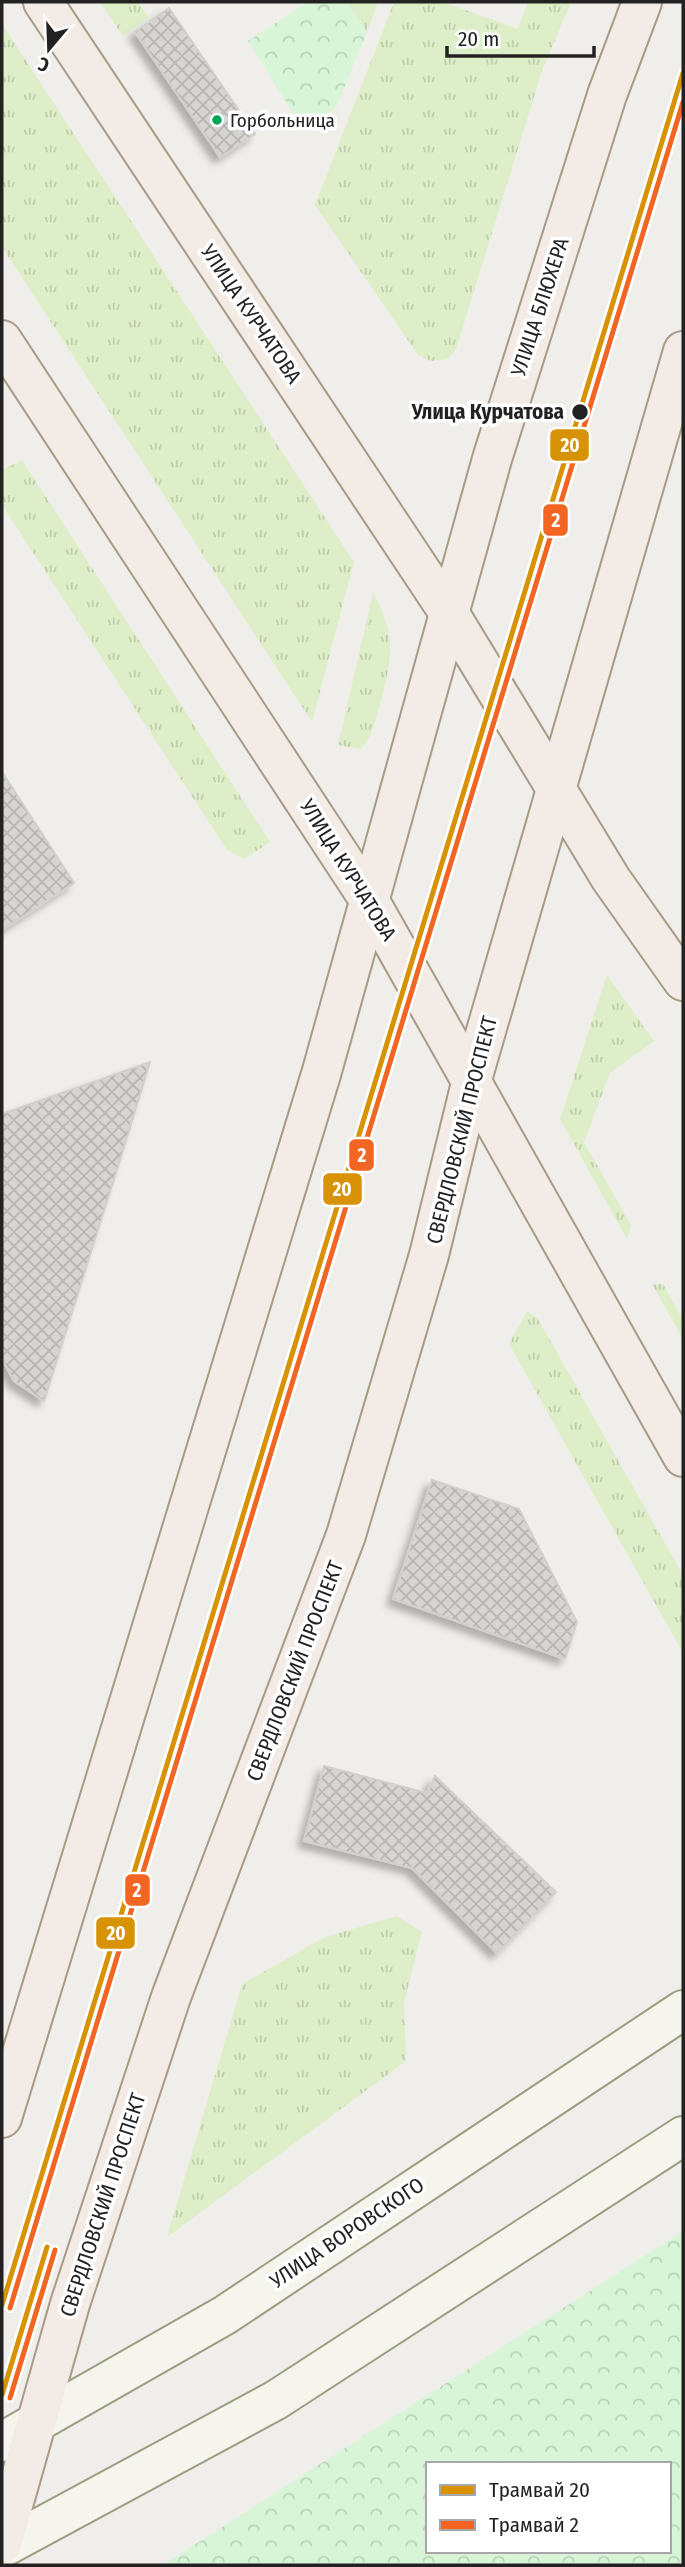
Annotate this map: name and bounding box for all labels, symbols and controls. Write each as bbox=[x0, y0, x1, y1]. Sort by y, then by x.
north arrow bbox=[14, 14, 84, 84]
scale bar bbox=[447, 14, 594, 58]
text: 20 m bbox=[458, 26, 499, 52]
text: С bbox=[35, 52, 52, 77]
place label: Горбольница bbox=[230, 109, 335, 132]
marker: Горбольница bbox=[210, 113, 224, 127]
street label: УЛИЦА БЛЮХЕРА bbox=[505, 234, 575, 381]
street label: УЛИЦА КУРЧАТОВА bbox=[194, 239, 307, 388]
place label: Улица Курчатова bbox=[411, 399, 564, 425]
marker: Улица Курчатова bbox=[570, 402, 590, 422]
line badge: 20 bbox=[549, 428, 590, 462]
text: 20 bbox=[559, 434, 580, 457]
line badge: 2 bbox=[542, 503, 569, 537]
text: 2 bbox=[551, 509, 561, 532]
street label: УЛИЦА КУРЧАТОВА bbox=[294, 794, 402, 946]
street label: СВЕРДЛОВСКИЙ ПРОСПЕКТ bbox=[421, 1013, 503, 1247]
line badge: 2 bbox=[348, 1138, 375, 1172]
text: 2 bbox=[357, 1144, 367, 1167]
line badge: 20 bbox=[322, 1172, 363, 1206]
text: 20 bbox=[331, 1178, 352, 1201]
street label: СВЕРДЛОВСКИЙ ПРОСПЕКТ bbox=[241, 1557, 349, 1785]
line badge: 2 bbox=[124, 1873, 151, 1907]
text: 2 bbox=[132, 1879, 142, 1902]
line badge: 20 bbox=[95, 1916, 136, 1950]
text: 20 bbox=[105, 1922, 126, 1945]
street label: СВЕРДЛОВСКИЙ ПРОСПЕКТ bbox=[55, 2090, 152, 2320]
street label: УЛИЦА ВОРОВСКОГО bbox=[264, 2172, 429, 2295]
legend bbox=[426, 2462, 671, 2553]
text: Трамвай 20 bbox=[489, 2477, 590, 2503]
text: Трамвай 2 bbox=[489, 2512, 579, 2538]

